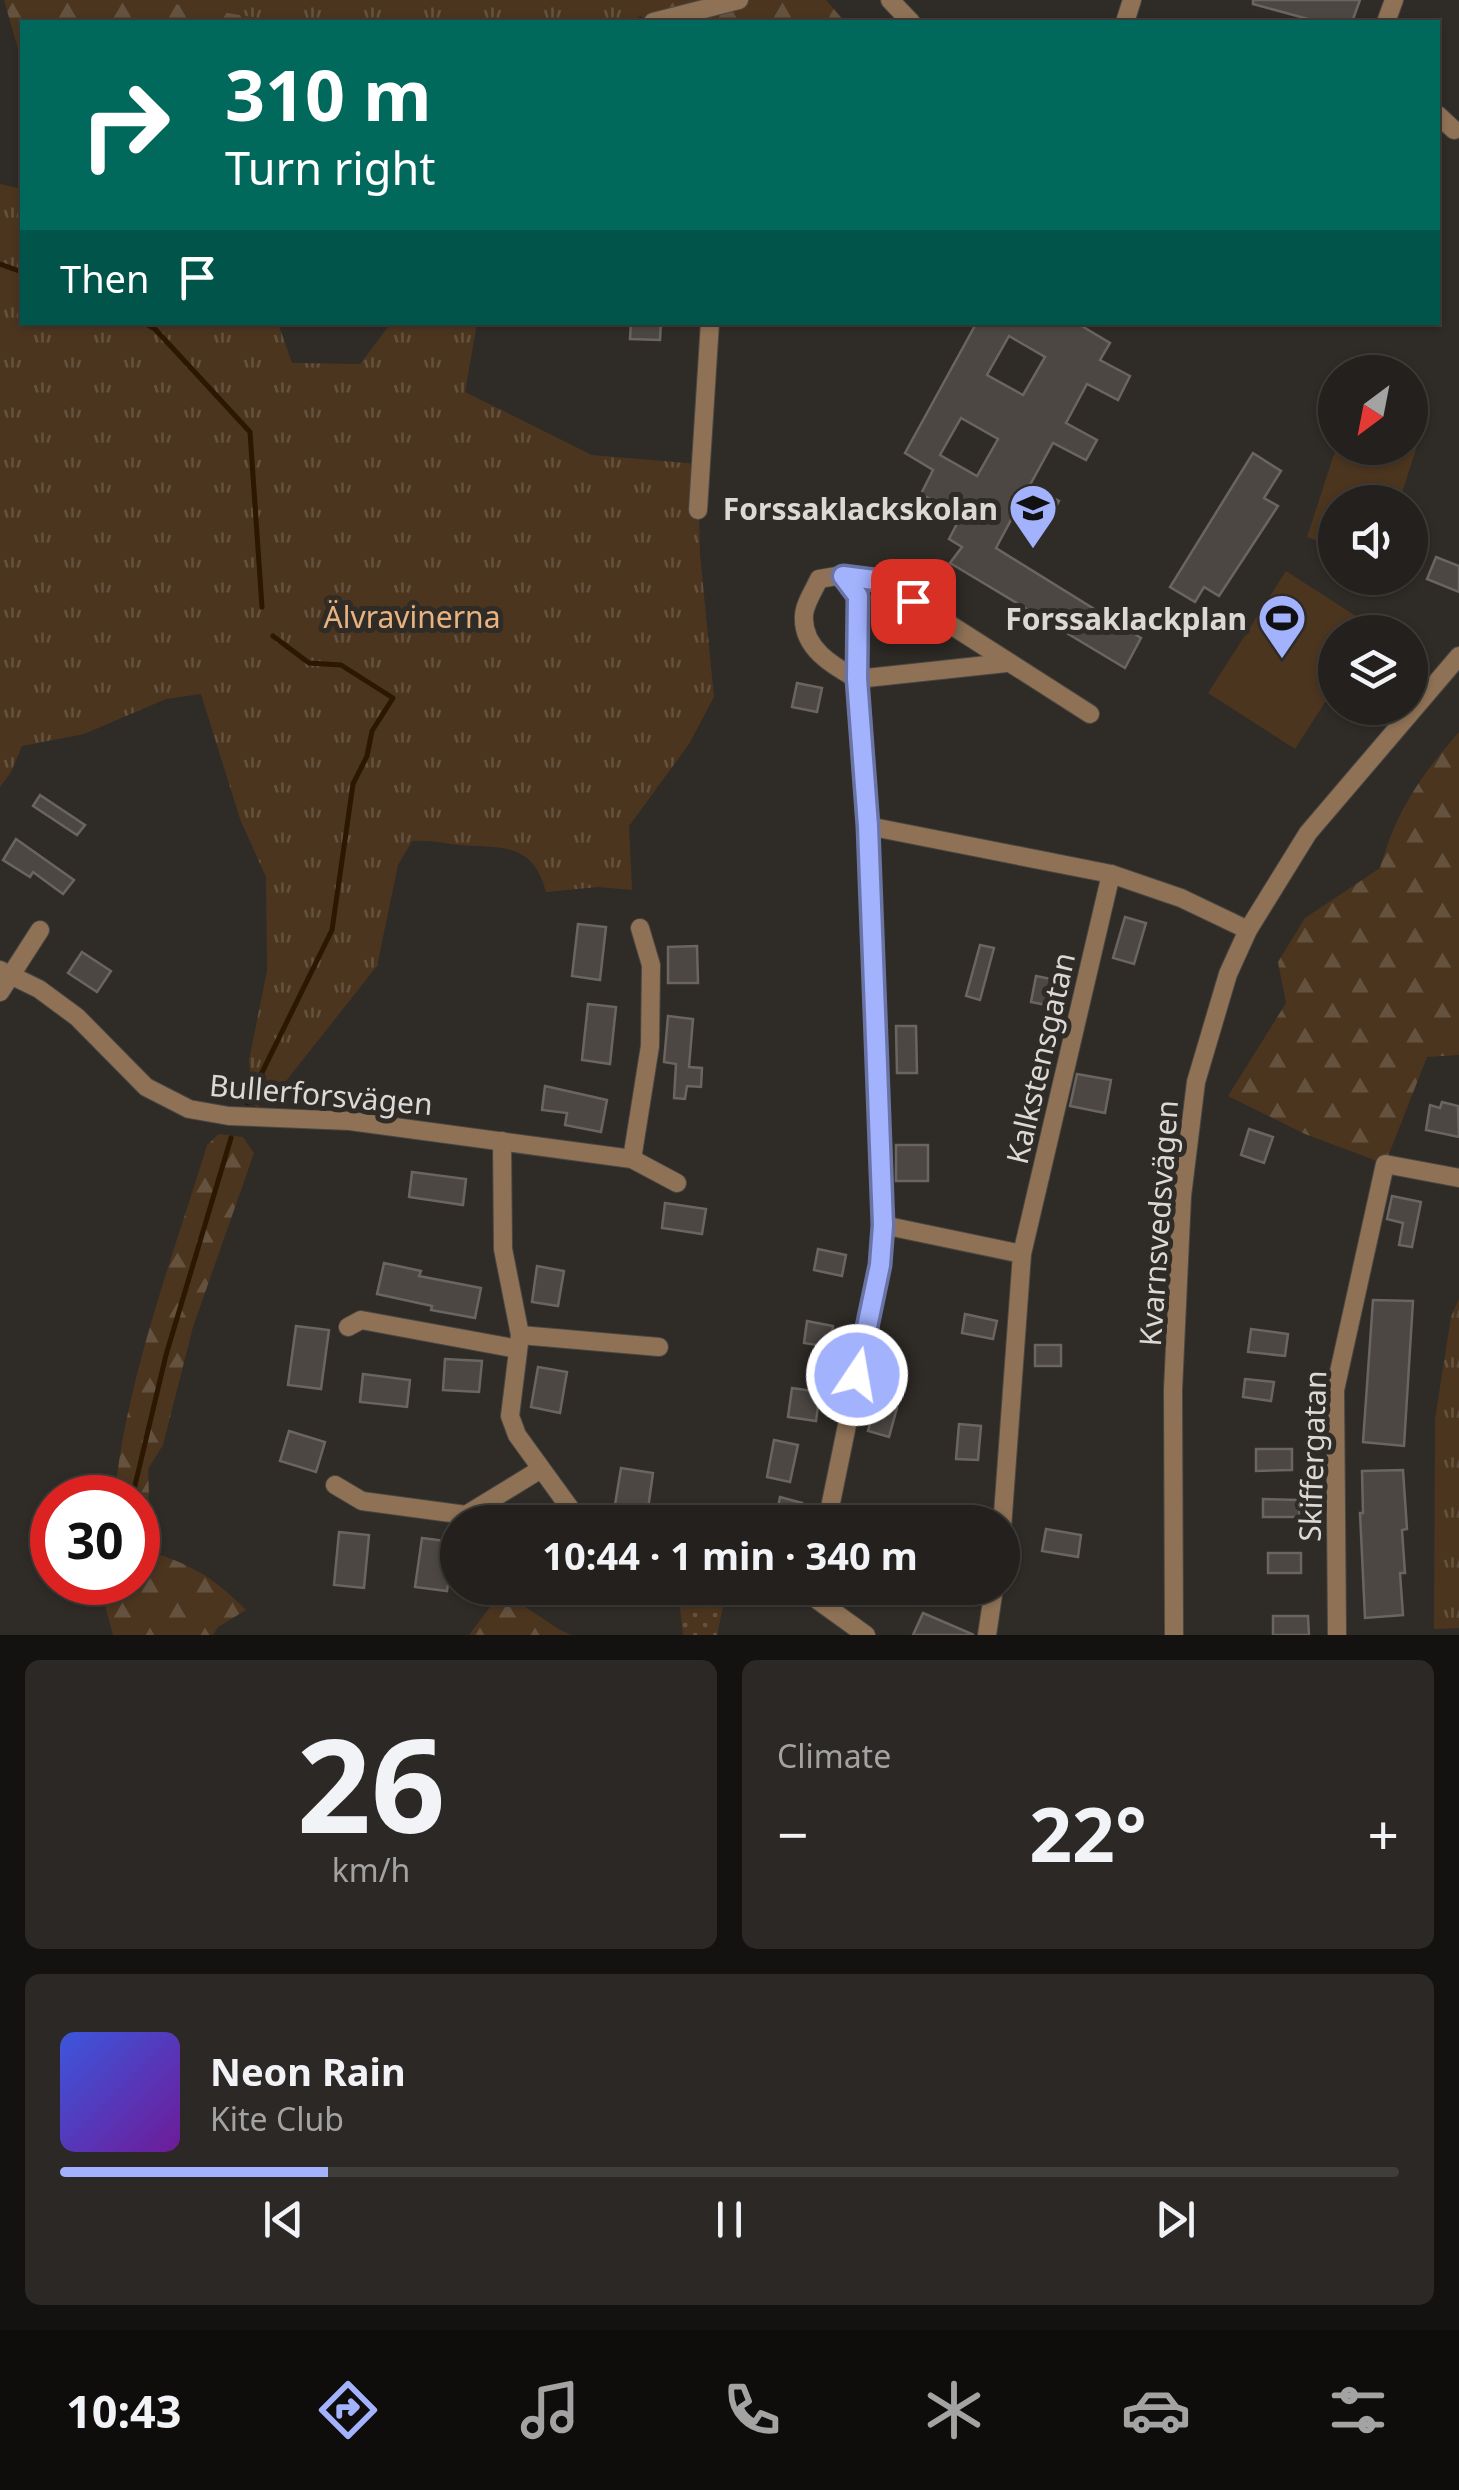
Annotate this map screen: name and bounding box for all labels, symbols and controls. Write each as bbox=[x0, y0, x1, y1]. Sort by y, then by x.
text: 310 m bbox=[225, 46, 432, 142]
icon: right bbox=[60, 60, 190, 190]
text: Turn right bbox=[225, 137, 436, 198]
icon: arrive bbox=[170, 250, 225, 305]
text: Then bbox=[60, 252, 150, 304]
north arrow bbox=[1318, 355, 1428, 465]
map controls bbox=[1318, 355, 1428, 725]
school or university icon: Forssaklackskolan bbox=[1007, 482, 1059, 550]
button: sound bbox=[1318, 485, 1428, 595]
place label: Forssaklackskolan bbox=[723, 488, 998, 529]
pin bbox=[871, 559, 956, 644]
icon: arrive bbox=[886, 574, 941, 629]
sports icon: Forssaklackplan bbox=[1256, 592, 1308, 660]
park label: Älvravinerna bbox=[324, 596, 500, 637]
place label: Forssaklackplan bbox=[1005, 598, 1247, 639]
button: layers bbox=[1318, 615, 1428, 725]
street label: Kalkstensgatan bbox=[996, 948, 1084, 1168]
street label: Bullerforsvägen bbox=[208, 1064, 434, 1124]
street label: Kvarnsvedsvägen bbox=[1129, 1098, 1187, 1348]
position arrow bbox=[805, 1323, 909, 1427]
street label: Skiffergatan bbox=[1289, 1370, 1335, 1542]
speed limit sign: 30 bbox=[30, 1475, 160, 1605]
text: 10:44 · 1 min · 340 m bbox=[542, 1529, 918, 1581]
text: 26 bbox=[297, 1694, 445, 1871]
text: Climate bbox=[777, 1734, 891, 1777]
text: 22° bbox=[1029, 1782, 1147, 1884]
text: − bbox=[777, 1796, 808, 1871]
text: + bbox=[1368, 1796, 1399, 1871]
text: km/h bbox=[332, 1848, 410, 1891]
text: Neon Rain bbox=[210, 2045, 406, 2097]
text: Kite Club bbox=[210, 2097, 344, 2140]
icon: previous bbox=[256, 2192, 311, 2247]
icon: pause bbox=[702, 2192, 757, 2247]
icon: next bbox=[1148, 2192, 1203, 2247]
icon: directions bbox=[313, 2375, 383, 2445]
icon: music bbox=[515, 2375, 585, 2445]
icon: phone bbox=[717, 2375, 787, 2445]
icon: climate bbox=[919, 2375, 989, 2445]
icon: car bbox=[1121, 2375, 1191, 2445]
icon: filters bbox=[1323, 2375, 1393, 2445]
text: 10:43 bbox=[66, 2380, 182, 2441]

